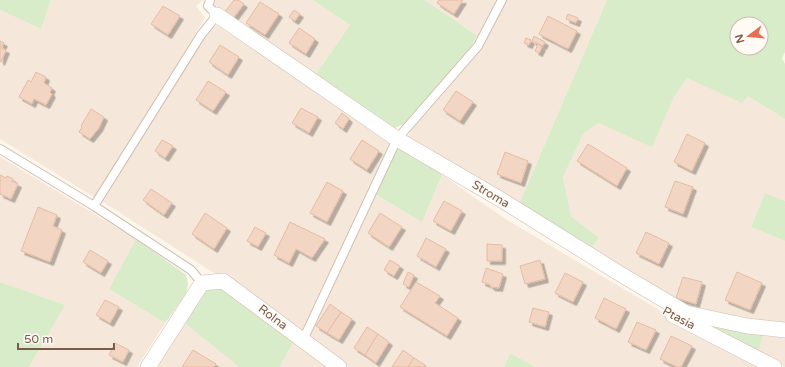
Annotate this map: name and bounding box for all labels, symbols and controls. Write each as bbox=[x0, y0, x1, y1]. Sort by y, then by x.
north arrow bbox=[729, 16, 769, 56]
text: N bbox=[732, 33, 747, 45]
street label: Stroma bbox=[470, 177, 512, 211]
street label: Rolna bbox=[256, 302, 290, 332]
street label: Ptasia bbox=[660, 304, 698, 332]
scale bar bbox=[18, 325, 114, 351]
text: 50 m bbox=[24, 332, 53, 346]

